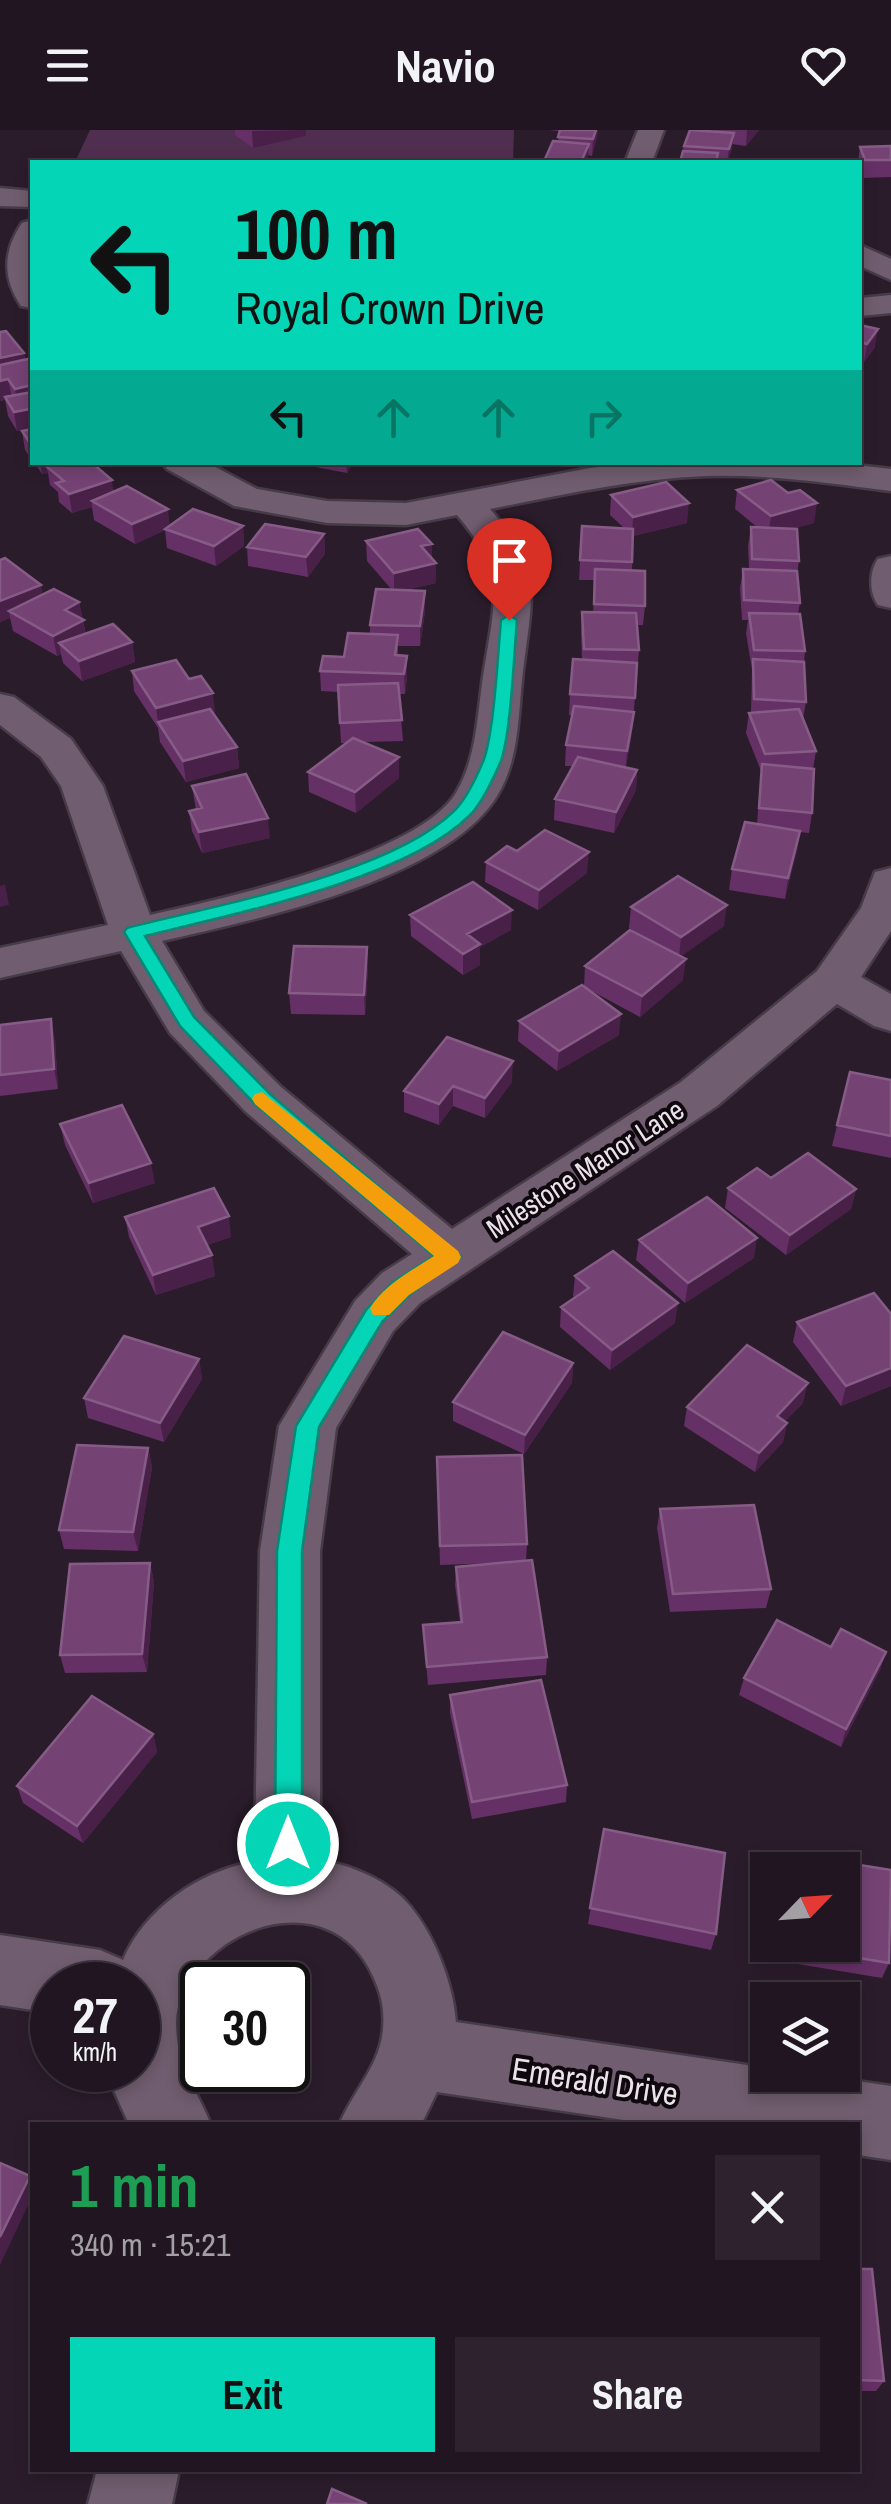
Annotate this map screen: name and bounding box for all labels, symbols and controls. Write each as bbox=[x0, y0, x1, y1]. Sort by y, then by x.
text: Navio bbox=[395, 35, 496, 96]
icon: menu bbox=[40, 38, 95, 93]
icon: heart bbox=[796, 38, 851, 93]
text: 100 m bbox=[235, 187, 398, 281]
icon: left bbox=[70, 200, 200, 330]
text: Royal Crown Drive bbox=[235, 277, 545, 338]
icon: left bbox=[261, 390, 316, 445]
icon: ahead bbox=[366, 390, 421, 445]
icon: ahead bbox=[471, 390, 526, 445]
icon: right bbox=[576, 390, 631, 445]
pin bbox=[467, 518, 552, 621]
icon: arrive bbox=[482, 533, 537, 588]
street label: Milestone Manor Lane bbox=[479, 1091, 691, 1247]
position arrow bbox=[236, 1792, 340, 1896]
north arrow bbox=[750, 1852, 860, 1962]
map controls bbox=[750, 1852, 860, 2092]
speed limit sign: 30 bbox=[180, 1962, 310, 2092]
text: 27 bbox=[72, 1981, 118, 2049]
button: layers bbox=[750, 1982, 860, 2092]
text: km/h bbox=[73, 2035, 117, 2069]
street label: Emerald Drive bbox=[509, 2047, 681, 2115]
text: 1 min bbox=[70, 2145, 199, 2226]
button: close bbox=[715, 2155, 820, 2260]
text: 340 m · 15:21 bbox=[70, 2223, 230, 2266]
button: Exit bbox=[70, 2337, 435, 2452]
button: Share bbox=[455, 2337, 820, 2452]

